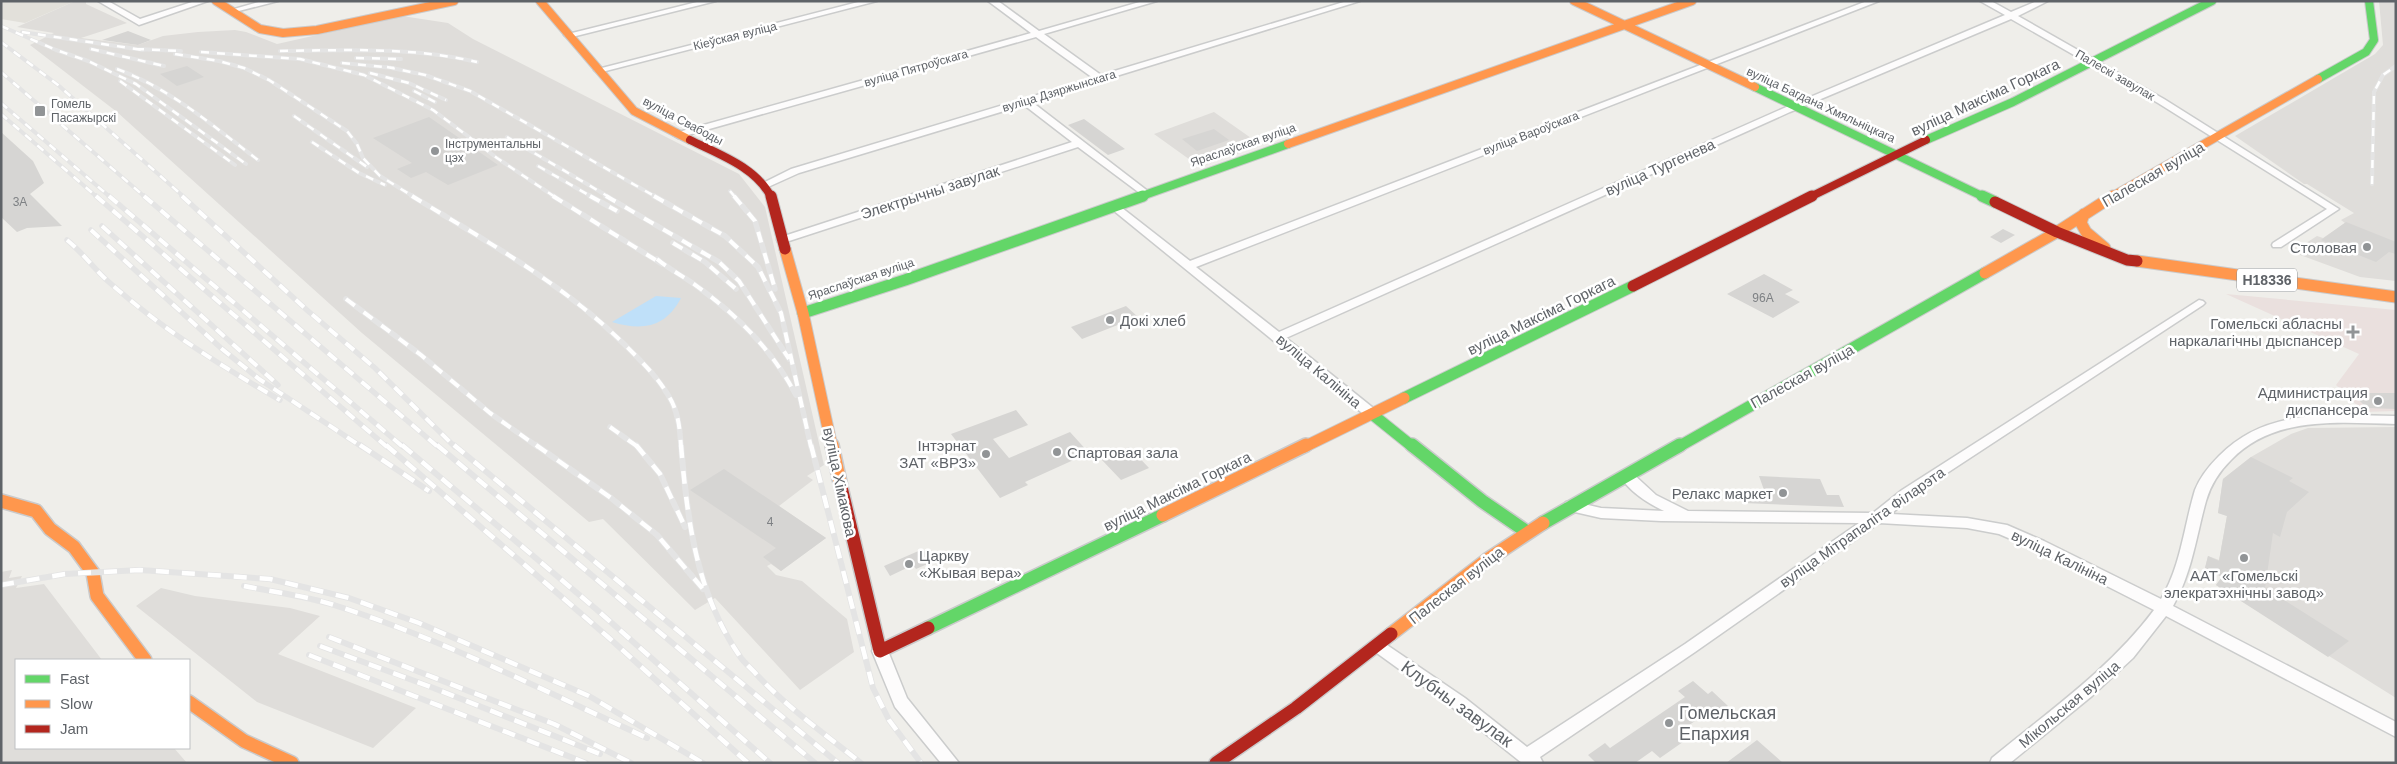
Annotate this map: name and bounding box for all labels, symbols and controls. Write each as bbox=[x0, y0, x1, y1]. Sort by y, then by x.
street label: Кіеўская вуліца bbox=[692, 19, 778, 53]
street label: вуліца Пятроўскага bbox=[862, 46, 970, 90]
street label: Палескі завулак bbox=[2073, 47, 2158, 104]
street label: вуліца Максіма Горкага bbox=[1908, 55, 2063, 139]
street label: вуліца Багдана Хмяльніцкага bbox=[1745, 64, 1898, 146]
street label: вуліца Дзяржынскага bbox=[1001, 67, 1118, 115]
street label: вуліца Свабоды bbox=[640, 94, 726, 148]
place label: Гомель Пасажырскі bbox=[51, 97, 116, 125]
marker: Гомель Пасажырскі bbox=[33, 104, 47, 118]
street label: вуліца Вароўскага bbox=[1481, 108, 1581, 158]
street label: Яраслаўская вуліца bbox=[1188, 120, 1298, 170]
street label: вуліца Тургенева bbox=[1603, 135, 1718, 199]
place label: Інструментальны цэх bbox=[445, 137, 541, 165]
street label: Палеская вуліца bbox=[2099, 138, 2208, 210]
marker: Інструментальны цэх bbox=[429, 145, 441, 157]
street label: Электрычны завулак bbox=[858, 161, 1002, 222]
house number: 3А bbox=[13, 195, 27, 209]
place label: Столовая bbox=[2290, 239, 2357, 256]
marker: Столовая bbox=[2361, 241, 2373, 253]
street label: Яраслаўская вуліца bbox=[806, 255, 916, 303]
road number: Н18336 bbox=[2237, 268, 2297, 292]
street label: вуліца Максіма Горкага bbox=[1465, 272, 1618, 358]
house number: 96А bbox=[1752, 291, 1774, 305]
place label: Докі хлеб bbox=[1120, 312, 1186, 329]
marker: Докі хлеб bbox=[1104, 314, 1116, 326]
place label: Гомельскі абласны наркалагічны дыспансер bbox=[2169, 315, 2342, 349]
marker: Гомельскі абласны наркалагічны дыспансер bbox=[2346, 325, 2360, 339]
street label: вуліца Калініна bbox=[1273, 331, 1365, 412]
street label: Палеская вуліца bbox=[1748, 340, 1857, 411]
place label: Администрация диспансера bbox=[2258, 384, 2369, 418]
marker: Администрация диспансера bbox=[2372, 395, 2384, 407]
street label: вуліца Хімакова bbox=[820, 426, 860, 539]
place label: Інтэрнат ЗАТ «ВРЗ» bbox=[899, 437, 976, 471]
place label: Спартовая зала bbox=[1067, 444, 1179, 461]
marker: Спартовая зала bbox=[1051, 446, 1063, 458]
marker: Інтэрнат ЗАТ «ВРЗ» bbox=[980, 448, 992, 460]
street label: вуліца Максіма Горкага bbox=[1101, 448, 1254, 534]
street label: вуліца Мітрапаліта Філарэта bbox=[1776, 463, 1948, 591]
place label: Релакс маркет bbox=[1672, 485, 1773, 502]
marker: Релакс маркет bbox=[1777, 487, 1789, 499]
house number: 4 bbox=[767, 515, 774, 529]
street label: вуліца Калініна bbox=[2009, 526, 2112, 588]
street label: Палеская вуліца bbox=[1405, 542, 1507, 627]
place label: Царкву «Жывая вера» bbox=[919, 547, 1022, 581]
marker: ААТ «Гомельскі элекратэхнічны завод» bbox=[2238, 552, 2250, 564]
marker: Царкву «Жывая вера» bbox=[903, 558, 915, 570]
place label: ААТ «Гомельскі элекратэхнічны завод» bbox=[2164, 567, 2324, 601]
street label: Клубны завулак bbox=[1397, 657, 1517, 751]
street label: Мікольская вуліца bbox=[2015, 657, 2123, 751]
legend bbox=[15, 659, 190, 749]
text: Fast bbox=[60, 670, 90, 687]
text: Slow bbox=[60, 695, 93, 712]
place label: Гомельская Епархия bbox=[1679, 703, 1776, 744]
marker: Гомельская Епархия bbox=[1663, 717, 1675, 729]
text: Jam bbox=[60, 720, 88, 737]

